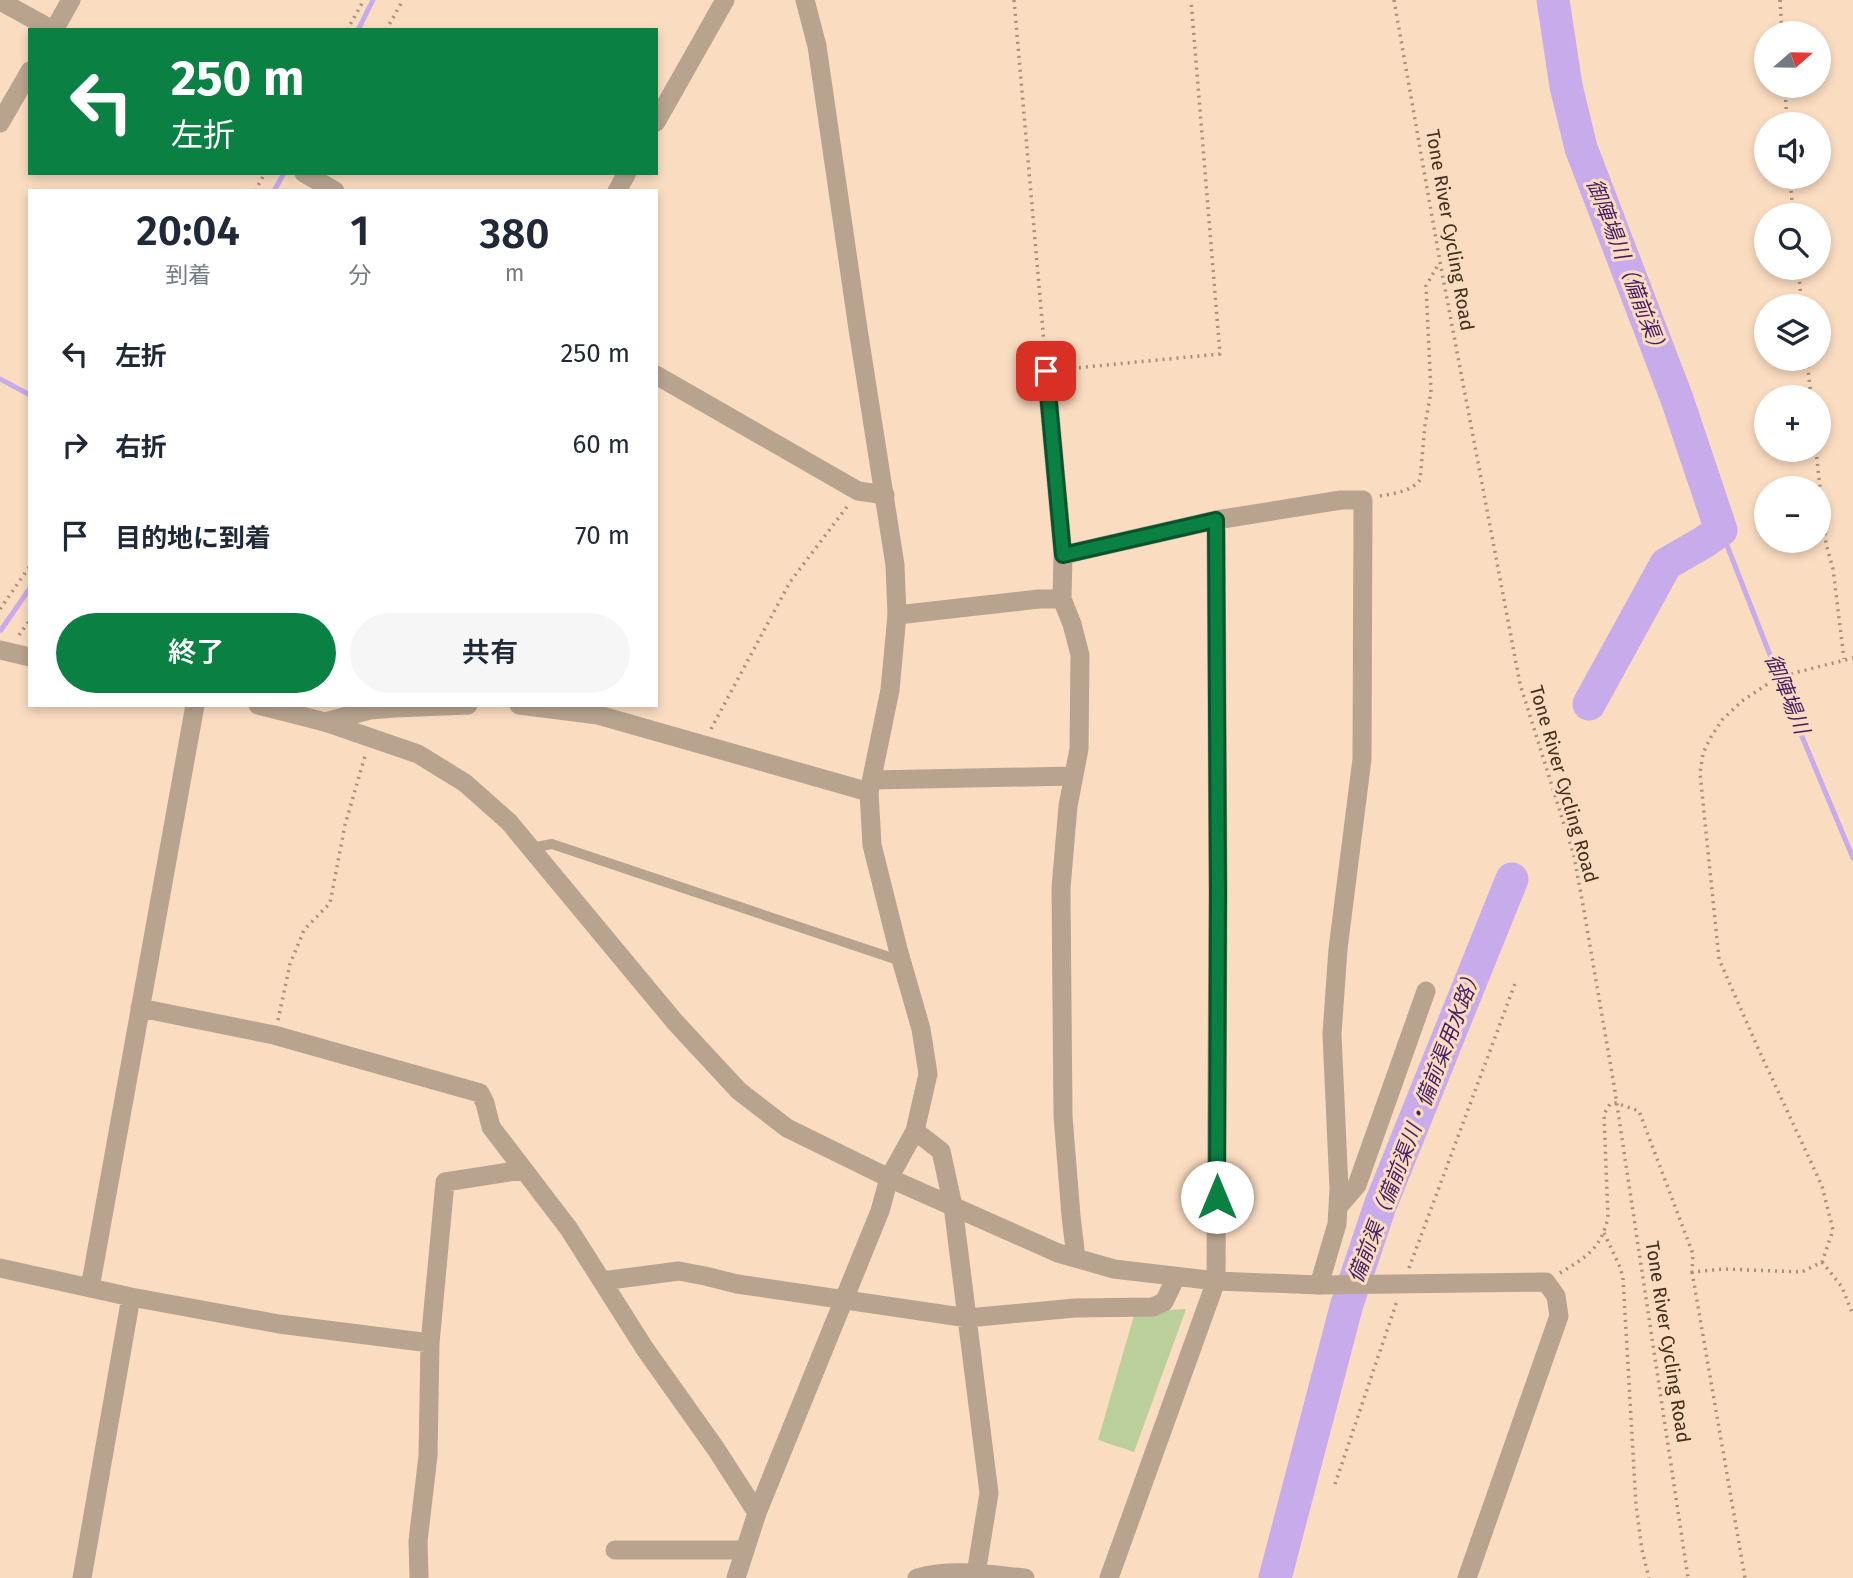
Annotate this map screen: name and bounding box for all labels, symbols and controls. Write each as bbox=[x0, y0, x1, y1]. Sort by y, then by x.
north arrow bbox=[1754, 21, 1830, 98]
map controls bbox=[1754, 21, 1831, 553]
text: 250 m bbox=[171, 49, 304, 108]
icon: left bbox=[56, 56, 147, 147]
button: sound bbox=[1754, 112, 1831, 189]
text: 左折 bbox=[171, 116, 235, 154]
street label: Tone River Cycling Road bbox=[1421, 128, 1479, 332]
water label: 御陣場川（備前渠） bbox=[1581, 175, 1673, 361]
button: search bbox=[1754, 203, 1831, 280]
text: 20:04 bbox=[136, 206, 240, 256]
text: 1 bbox=[350, 206, 369, 256]
text: 380 bbox=[480, 209, 550, 259]
text: m bbox=[505, 259, 525, 287]
text: 到着 bbox=[165, 261, 211, 289]
text: 分 bbox=[348, 261, 371, 289]
button: layers bbox=[1754, 294, 1831, 371]
icon: left bbox=[56, 335, 94, 373]
text: 250 m bbox=[560, 338, 630, 369]
text: 左折 bbox=[115, 341, 167, 372]
pin bbox=[1016, 341, 1076, 401]
icon: arrive bbox=[1027, 352, 1065, 390]
button: + bbox=[1754, 385, 1831, 462]
icon: right bbox=[56, 426, 94, 464]
text: 60 m bbox=[572, 429, 630, 460]
text: 右折 bbox=[115, 432, 167, 463]
button: − bbox=[1754, 476, 1831, 553]
icon: arrive bbox=[56, 517, 94, 555]
text: 70 m bbox=[575, 520, 630, 551]
text: 目的地に到着 bbox=[115, 523, 271, 554]
button: 終了 bbox=[56, 613, 336, 693]
button: 共有 bbox=[350, 613, 630, 693]
water label: 御陣場川 bbox=[1759, 650, 1816, 740]
street label: Tone River Cycling Road bbox=[1525, 683, 1603, 885]
water label: 備前渠（備前渠川・備前渠用水路） bbox=[1343, 963, 1487, 1287]
position arrow bbox=[1180, 1160, 1254, 1234]
street label: Tone River Cycling Road bbox=[1641, 1239, 1695, 1445]

